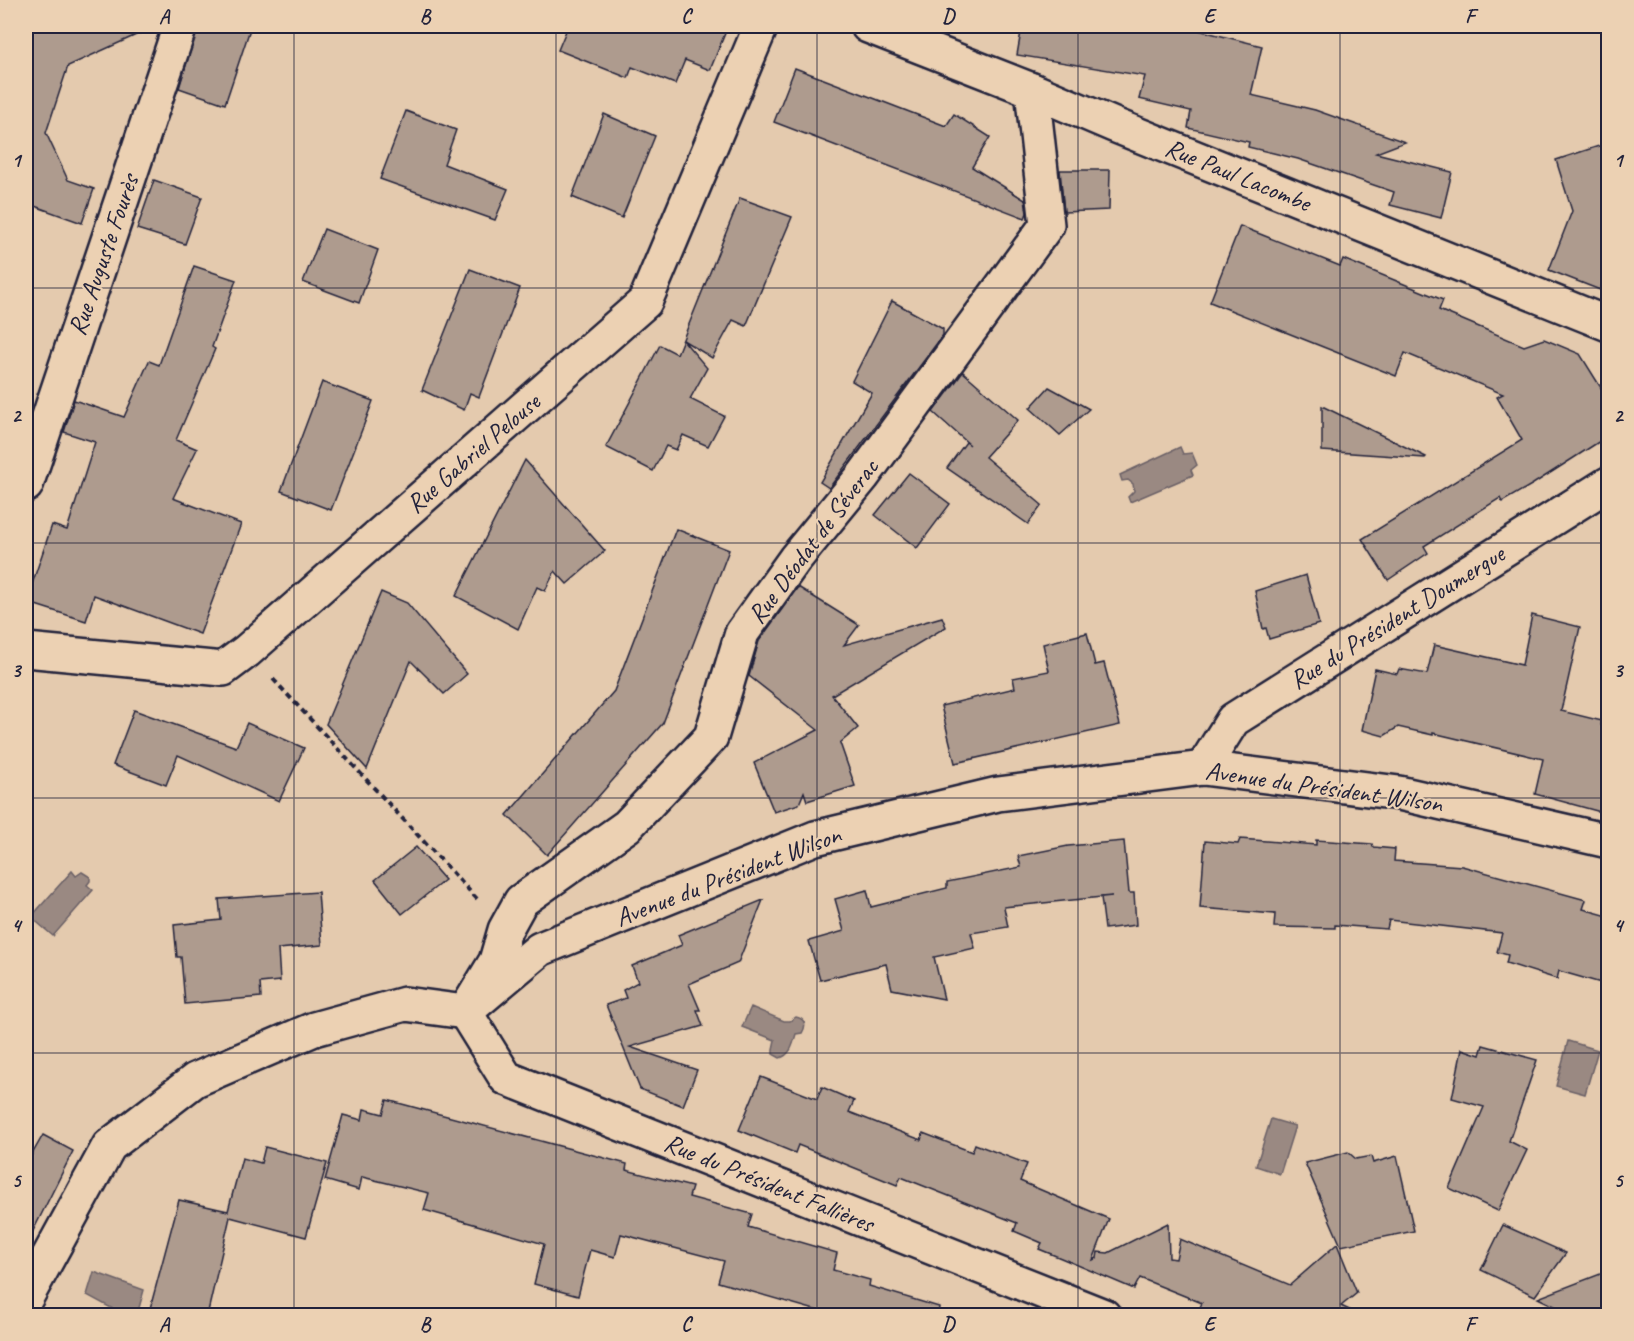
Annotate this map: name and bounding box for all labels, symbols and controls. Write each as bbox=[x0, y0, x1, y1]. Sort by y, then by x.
text: A bbox=[159, 4, 171, 29]
text: B bbox=[420, 4, 432, 29]
text: C bbox=[681, 4, 693, 29]
text: D bbox=[942, 4, 956, 29]
text: E bbox=[1204, 4, 1218, 29]
text: F bbox=[1465, 4, 1479, 29]
street label: Rue Paul Lacombe bbox=[1160, 131, 1318, 220]
text: 1 bbox=[12, 148, 23, 173]
text: 1 bbox=[1614, 148, 1625, 173]
street label: Rue Auguste Fourès bbox=[60, 168, 147, 340]
street label: Rue Gabriel Pelouse bbox=[399, 385, 548, 520]
text: 2 bbox=[12, 403, 23, 428]
text: 2 bbox=[1614, 403, 1625, 428]
street label: Rue Déodat de Séverac bbox=[740, 451, 887, 630]
street label: Rue du Président Doumergue bbox=[1283, 536, 1513, 697]
text: 3 bbox=[12, 658, 23, 683]
text: 3 bbox=[1614, 658, 1625, 683]
street label: Avenue du Président Wilson bbox=[1203, 754, 1446, 820]
street label: Avenue du Président Wilson bbox=[611, 817, 847, 934]
text: 4 bbox=[12, 913, 24, 938]
text: 4 bbox=[1614, 913, 1626, 938]
street label: Rue du Président Fallières bbox=[659, 1126, 881, 1241]
text: 5 bbox=[12, 1168, 23, 1193]
text: 5 bbox=[1614, 1168, 1625, 1193]
text: A bbox=[159, 1312, 171, 1337]
text: B bbox=[420, 1312, 432, 1337]
text: C bbox=[681, 1312, 693, 1337]
text: D bbox=[942, 1312, 956, 1337]
text: E bbox=[1204, 1312, 1218, 1337]
text: F bbox=[1465, 1312, 1479, 1337]

